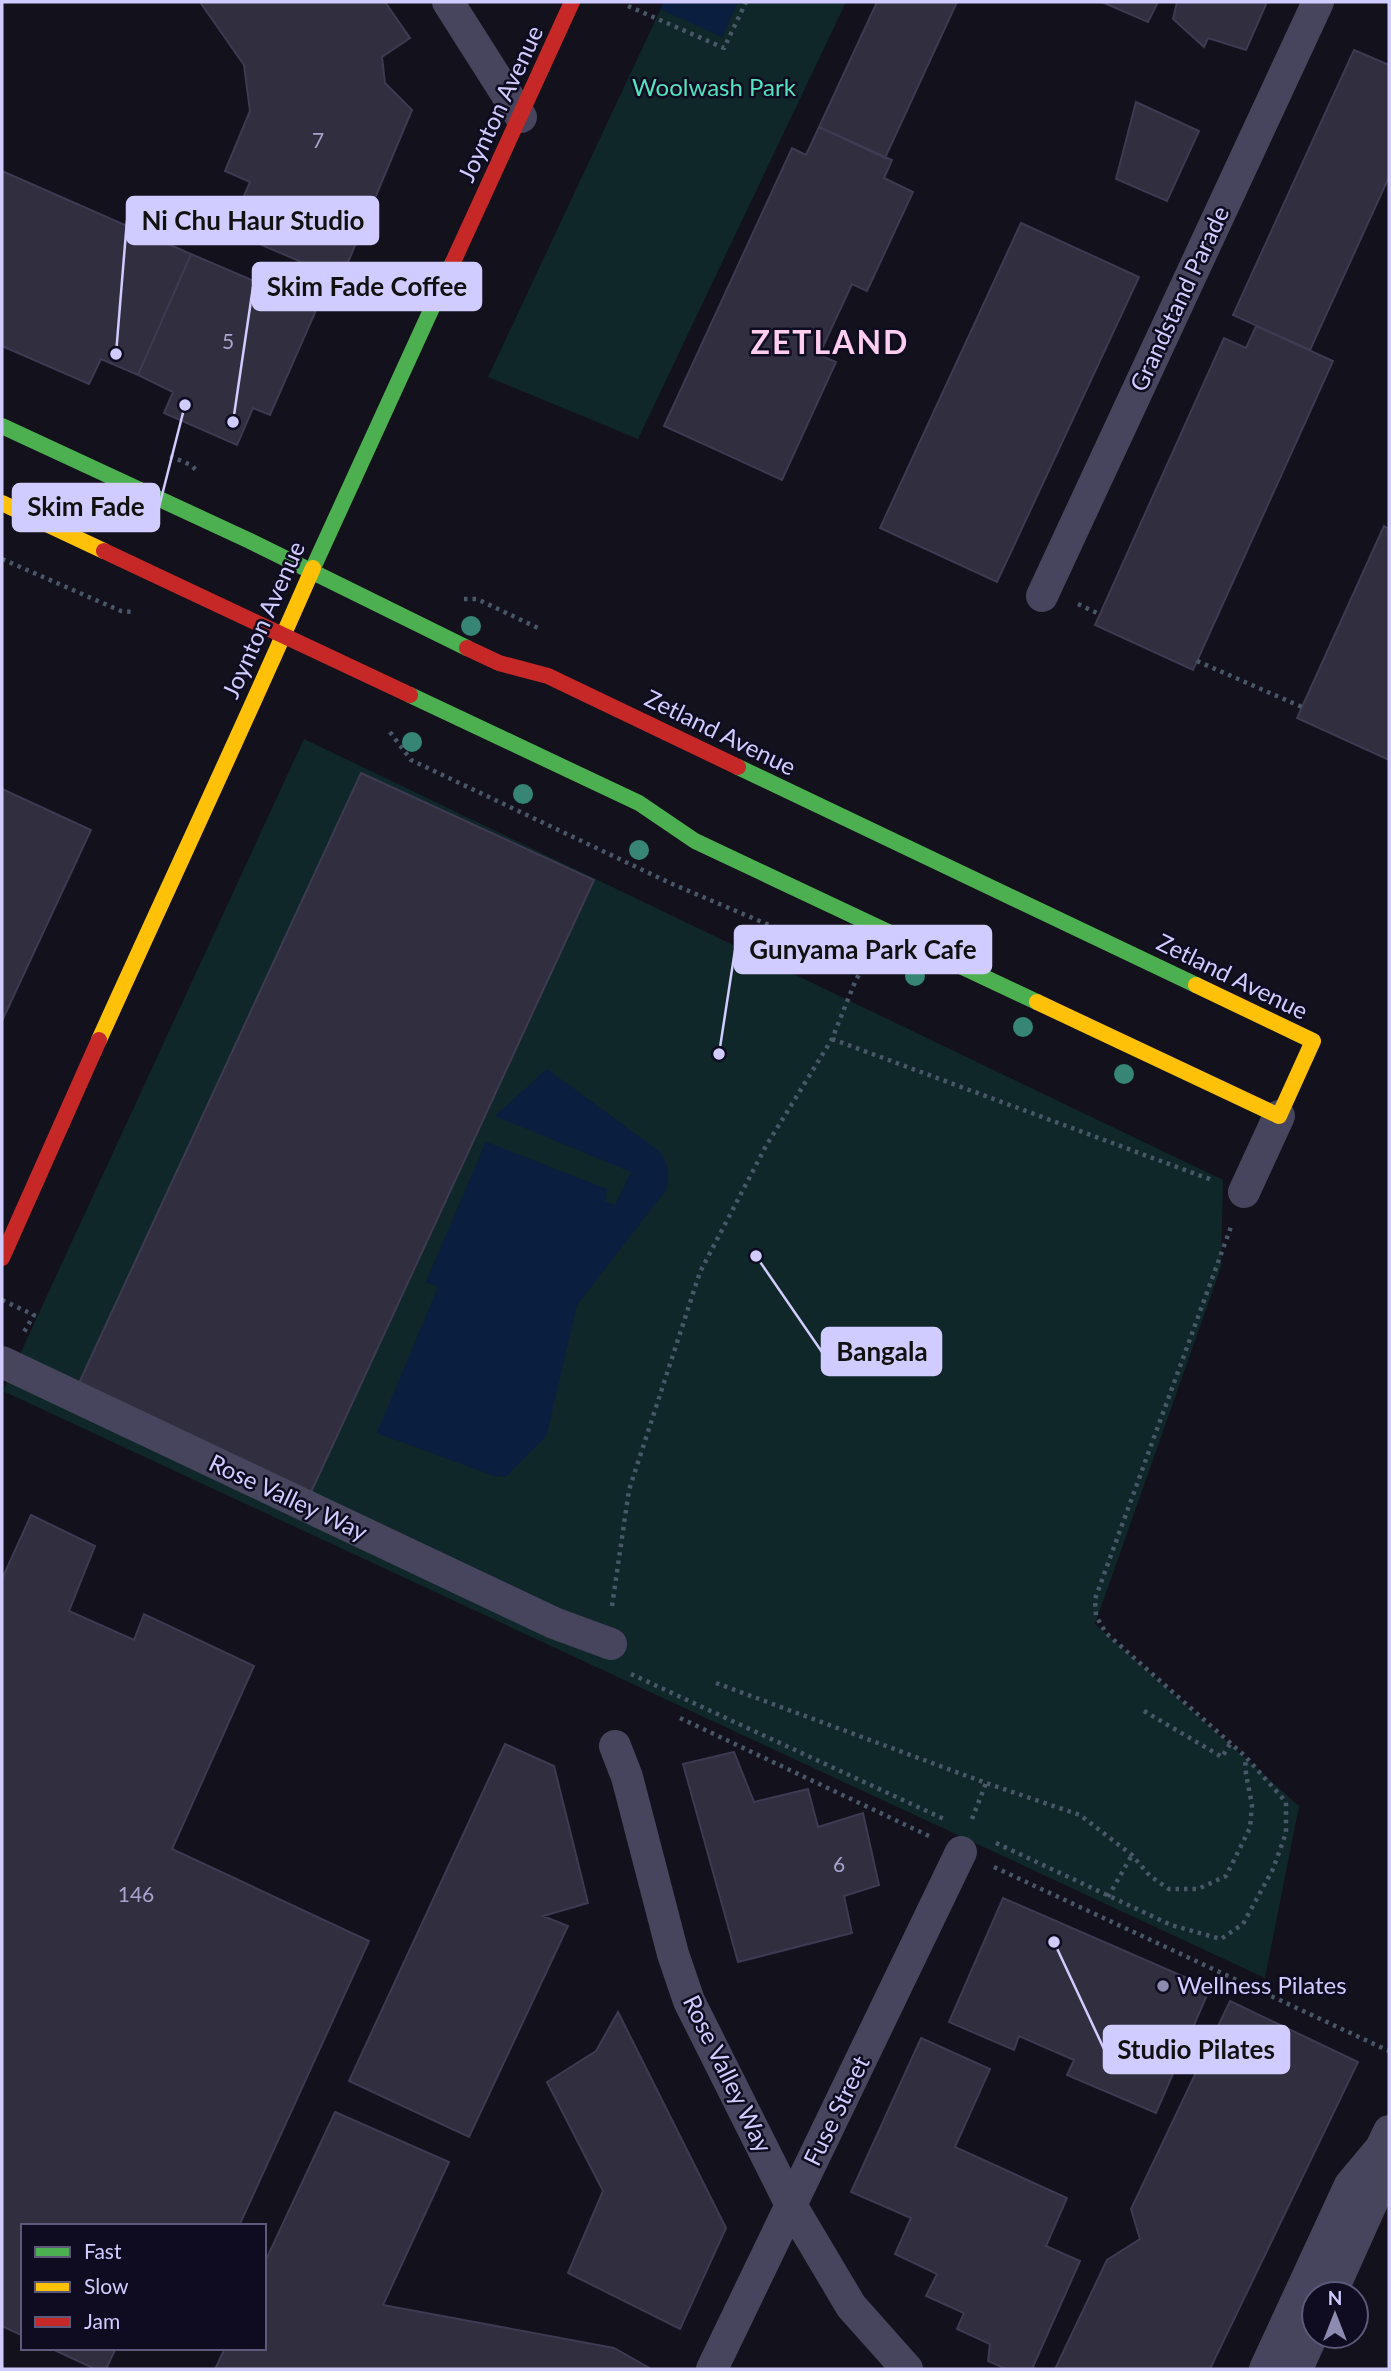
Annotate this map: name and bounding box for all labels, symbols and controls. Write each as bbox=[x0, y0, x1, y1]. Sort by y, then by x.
street label: Joynton Avenue bbox=[451, 21, 548, 186]
park label: Woolwash Park bbox=[632, 72, 797, 101]
house number: 7 bbox=[312, 127, 324, 152]
callout: Ni Chu Haur Studio bbox=[127, 197, 378, 244]
street label: Grandstand Parade bbox=[1123, 201, 1234, 396]
text: Ni Chu Haur Studio bbox=[142, 204, 365, 236]
callout: Skim Fade Coffee bbox=[253, 263, 481, 310]
text: Skim Fade Coffee bbox=[267, 270, 467, 302]
district label: ZETLAND bbox=[751, 322, 909, 361]
house number: 5 bbox=[222, 328, 234, 353]
callout: Skim Fade bbox=[13, 484, 159, 531]
text: Skim Fade bbox=[27, 490, 145, 522]
street label: Joynton Avenue bbox=[215, 536, 310, 702]
street label: Zetland Avenue bbox=[640, 683, 801, 781]
callout: Gunyama Park Cafe bbox=[735, 926, 991, 973]
street label: Zetland Avenue bbox=[1152, 927, 1313, 1025]
text: Gunyama Park Cafe bbox=[749, 933, 977, 965]
callout: Bangala bbox=[822, 1328, 941, 1375]
text: Bangala bbox=[836, 1335, 928, 1367]
street label: Rose Valley Way bbox=[205, 1447, 373, 1546]
house number: 6 bbox=[833, 1851, 845, 1876]
house number: 146 bbox=[118, 1881, 154, 1906]
place label: Wellness Pilates bbox=[1177, 1970, 1347, 1999]
marker: Wellness Pilates bbox=[1155, 1978, 1171, 1994]
street label: Rose Valley Way bbox=[678, 1990, 779, 2157]
callout: Studio Pilates bbox=[1104, 2026, 1289, 2073]
text: Studio Pilates bbox=[1117, 2033, 1275, 2065]
street label: Fuse Street bbox=[797, 2050, 875, 2170]
legend bbox=[21, 2224, 266, 2350]
text: Fast bbox=[84, 2238, 122, 2263]
text: Slow bbox=[84, 2273, 129, 2298]
north arrow bbox=[1300, 2280, 1370, 2350]
text: N bbox=[1328, 2286, 1342, 2309]
text: Jam bbox=[84, 2308, 120, 2333]

